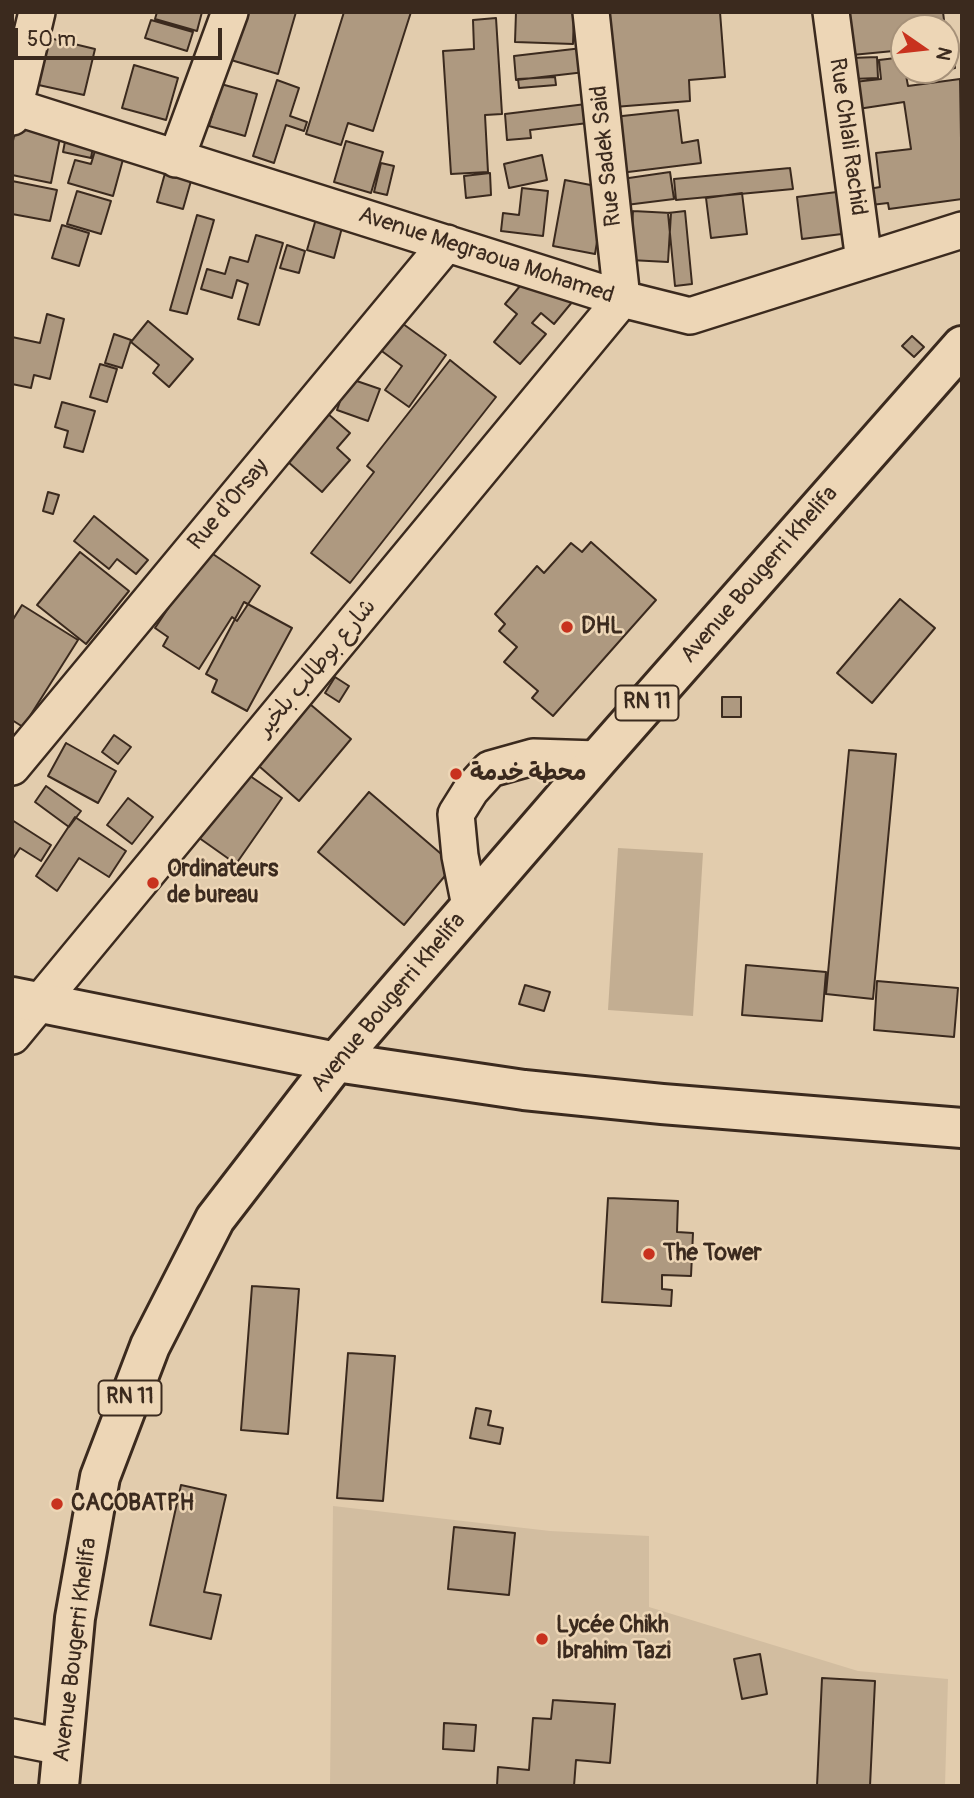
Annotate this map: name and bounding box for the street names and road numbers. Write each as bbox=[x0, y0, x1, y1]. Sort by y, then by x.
street label: Rue Chlali Rachid bbox=[822, 56, 872, 218]
street label: Rue Sadek Said bbox=[586, 84, 628, 228]
street label: Avenue Megraoua Mohamed bbox=[355, 202, 617, 310]
street label: Rue d'Orsay bbox=[183, 454, 275, 556]
street label: Avenue Bougerri Khelifa bbox=[676, 481, 844, 669]
street label: شارع بوطالب بلخير bbox=[251, 593, 383, 743]
road number: RN 11 bbox=[616, 686, 678, 720]
street label: Avenue Bougerri Khelifa bbox=[306, 908, 472, 1098]
road number: RN 11 bbox=[99, 1380, 162, 1416]
street label: Avenue Bougerri Khelifa bbox=[49, 1536, 103, 1764]

